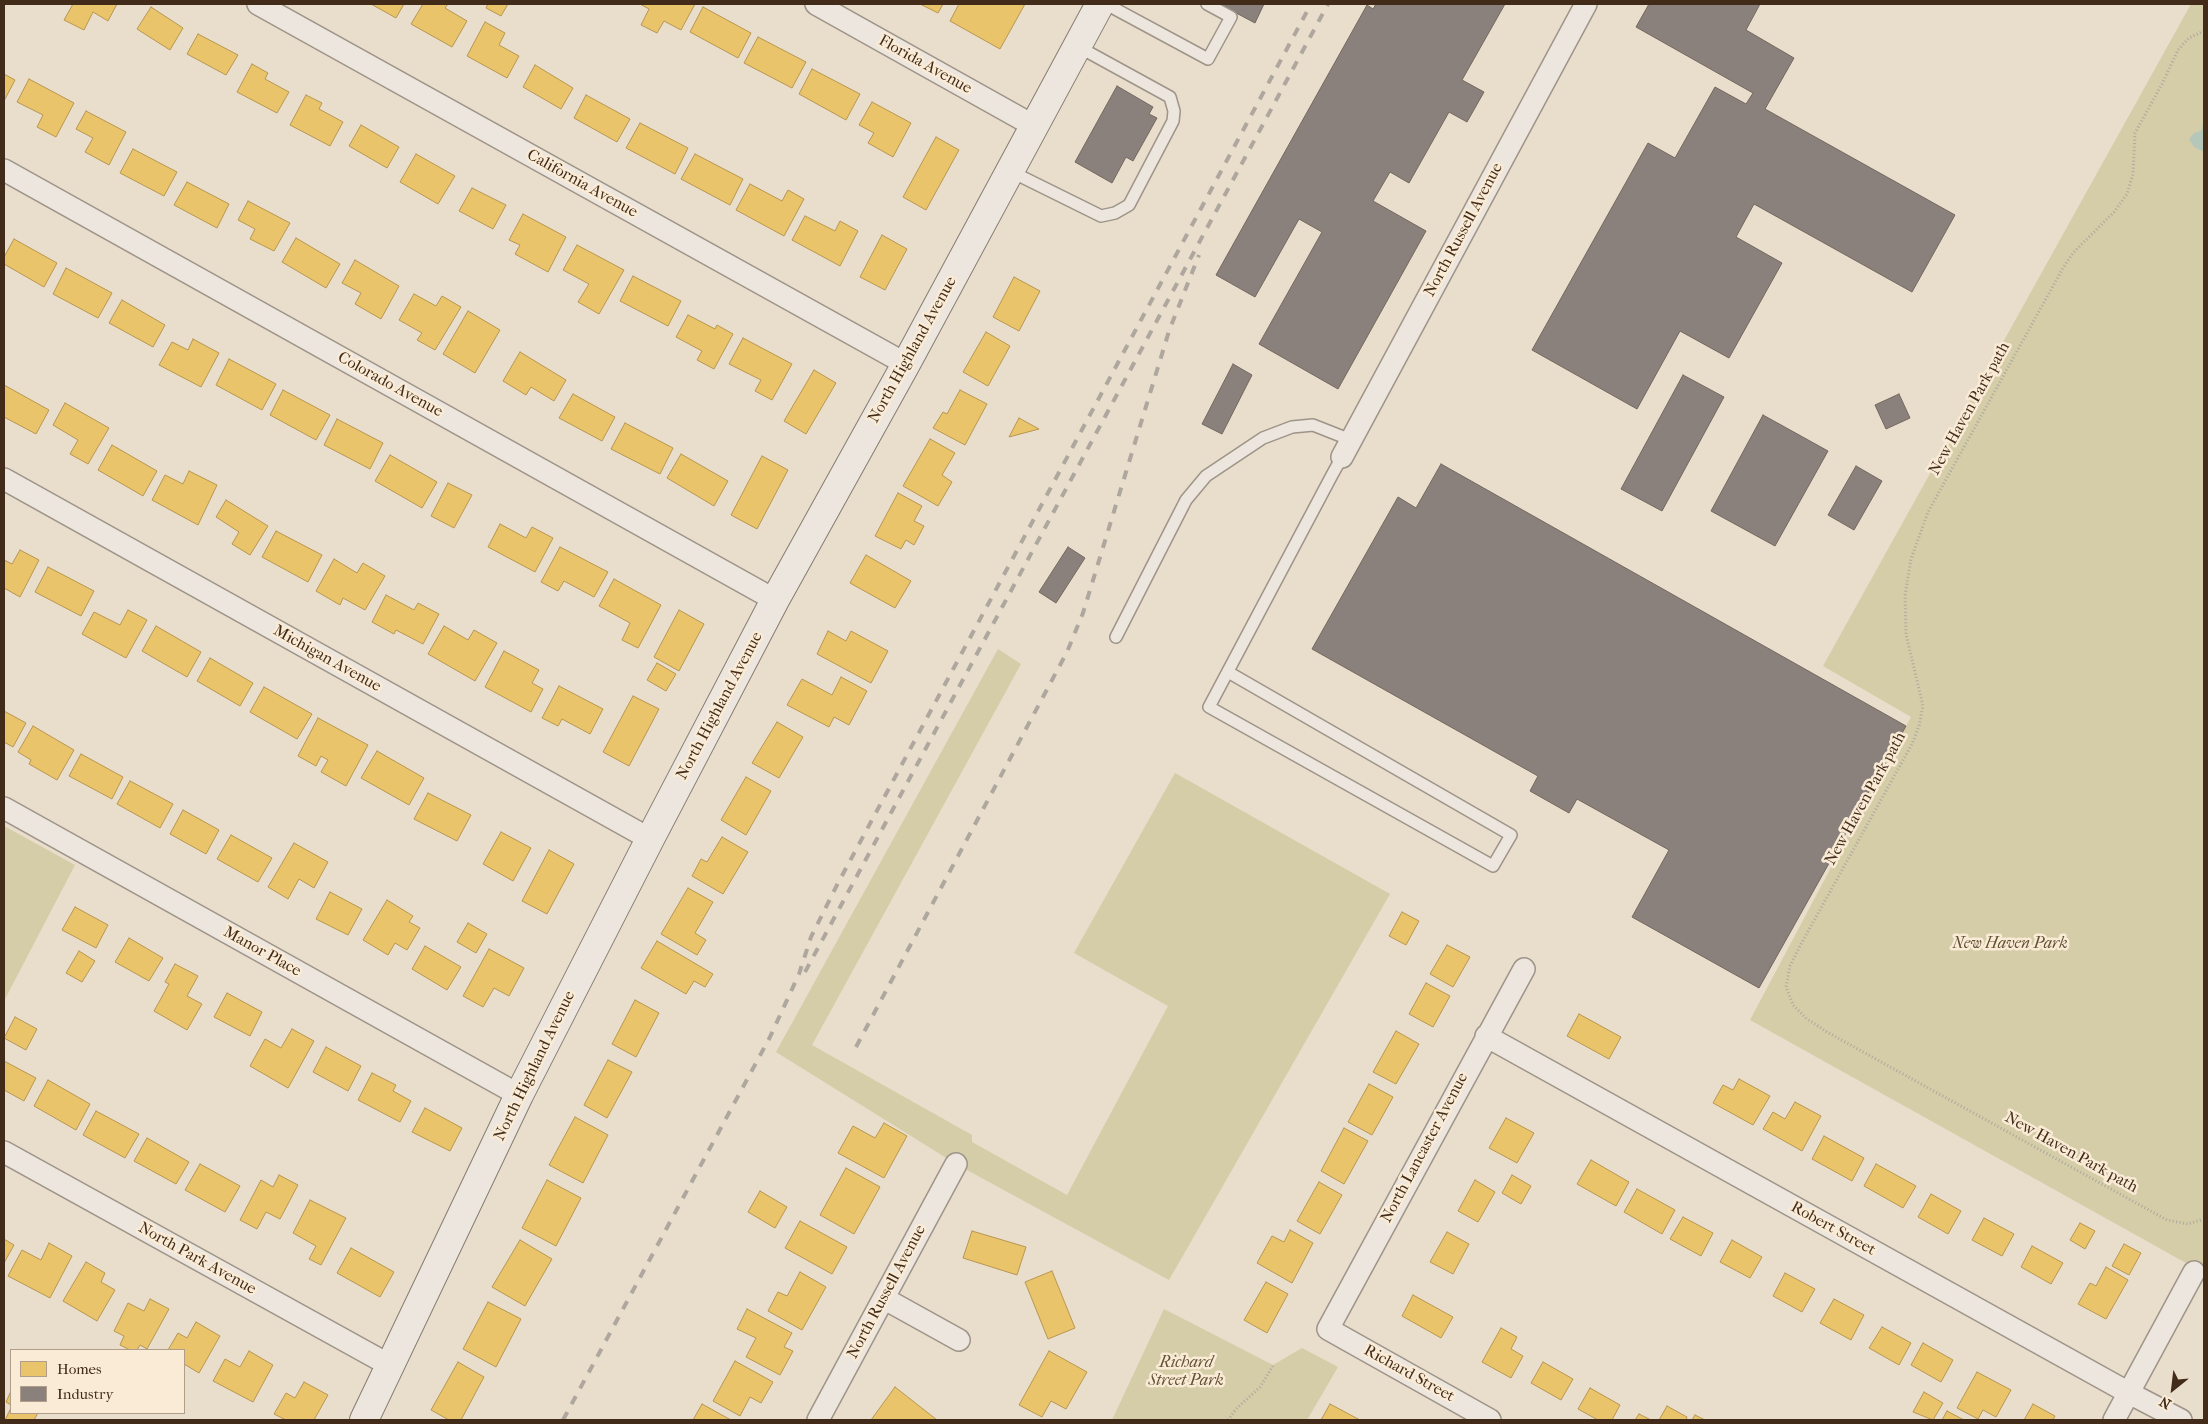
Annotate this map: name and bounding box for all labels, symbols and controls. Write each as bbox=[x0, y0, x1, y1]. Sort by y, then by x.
street label: Florida Avenue bbox=[875, 31, 975, 99]
street label: California Avenue bbox=[523, 146, 641, 222]
street label: North Russell Avenue bbox=[1421, 160, 1507, 300]
street label: North Highland Avenue bbox=[865, 273, 961, 427]
street label: New Haven Park path bbox=[1925, 339, 2015, 479]
street label: Colorado Avenue bbox=[334, 348, 446, 422]
street label: Michigan Avenue bbox=[270, 621, 384, 697]
street label: North Highland Avenue bbox=[673, 629, 767, 783]
street label: New Haven Park path bbox=[1821, 729, 1911, 869]
street label: Manor Place bbox=[220, 923, 304, 981]
park label: New Haven Park bbox=[1952, 934, 2068, 954]
street label: North Highland Avenue bbox=[490, 988, 580, 1144]
street label: North Lancaster Avenue bbox=[1377, 1070, 1473, 1226]
street label: New Haven Park path bbox=[2001, 1108, 2141, 1198]
street label: Robert Street bbox=[1787, 1198, 1879, 1260]
street label: North Park Avenue bbox=[135, 1219, 259, 1299]
street label: North Russell Avenue bbox=[844, 1222, 930, 1362]
street label: Richard Street bbox=[1360, 1341, 1458, 1407]
legend bbox=[10, 1349, 185, 1414]
park label: Richard Street Park bbox=[1148, 1353, 1224, 1391]
text: Homes bbox=[57, 1360, 102, 1378]
north arrow bbox=[2148, 1364, 2198, 1414]
text: Industry bbox=[57, 1385, 113, 1403]
text: N bbox=[2157, 1393, 2174, 1413]

